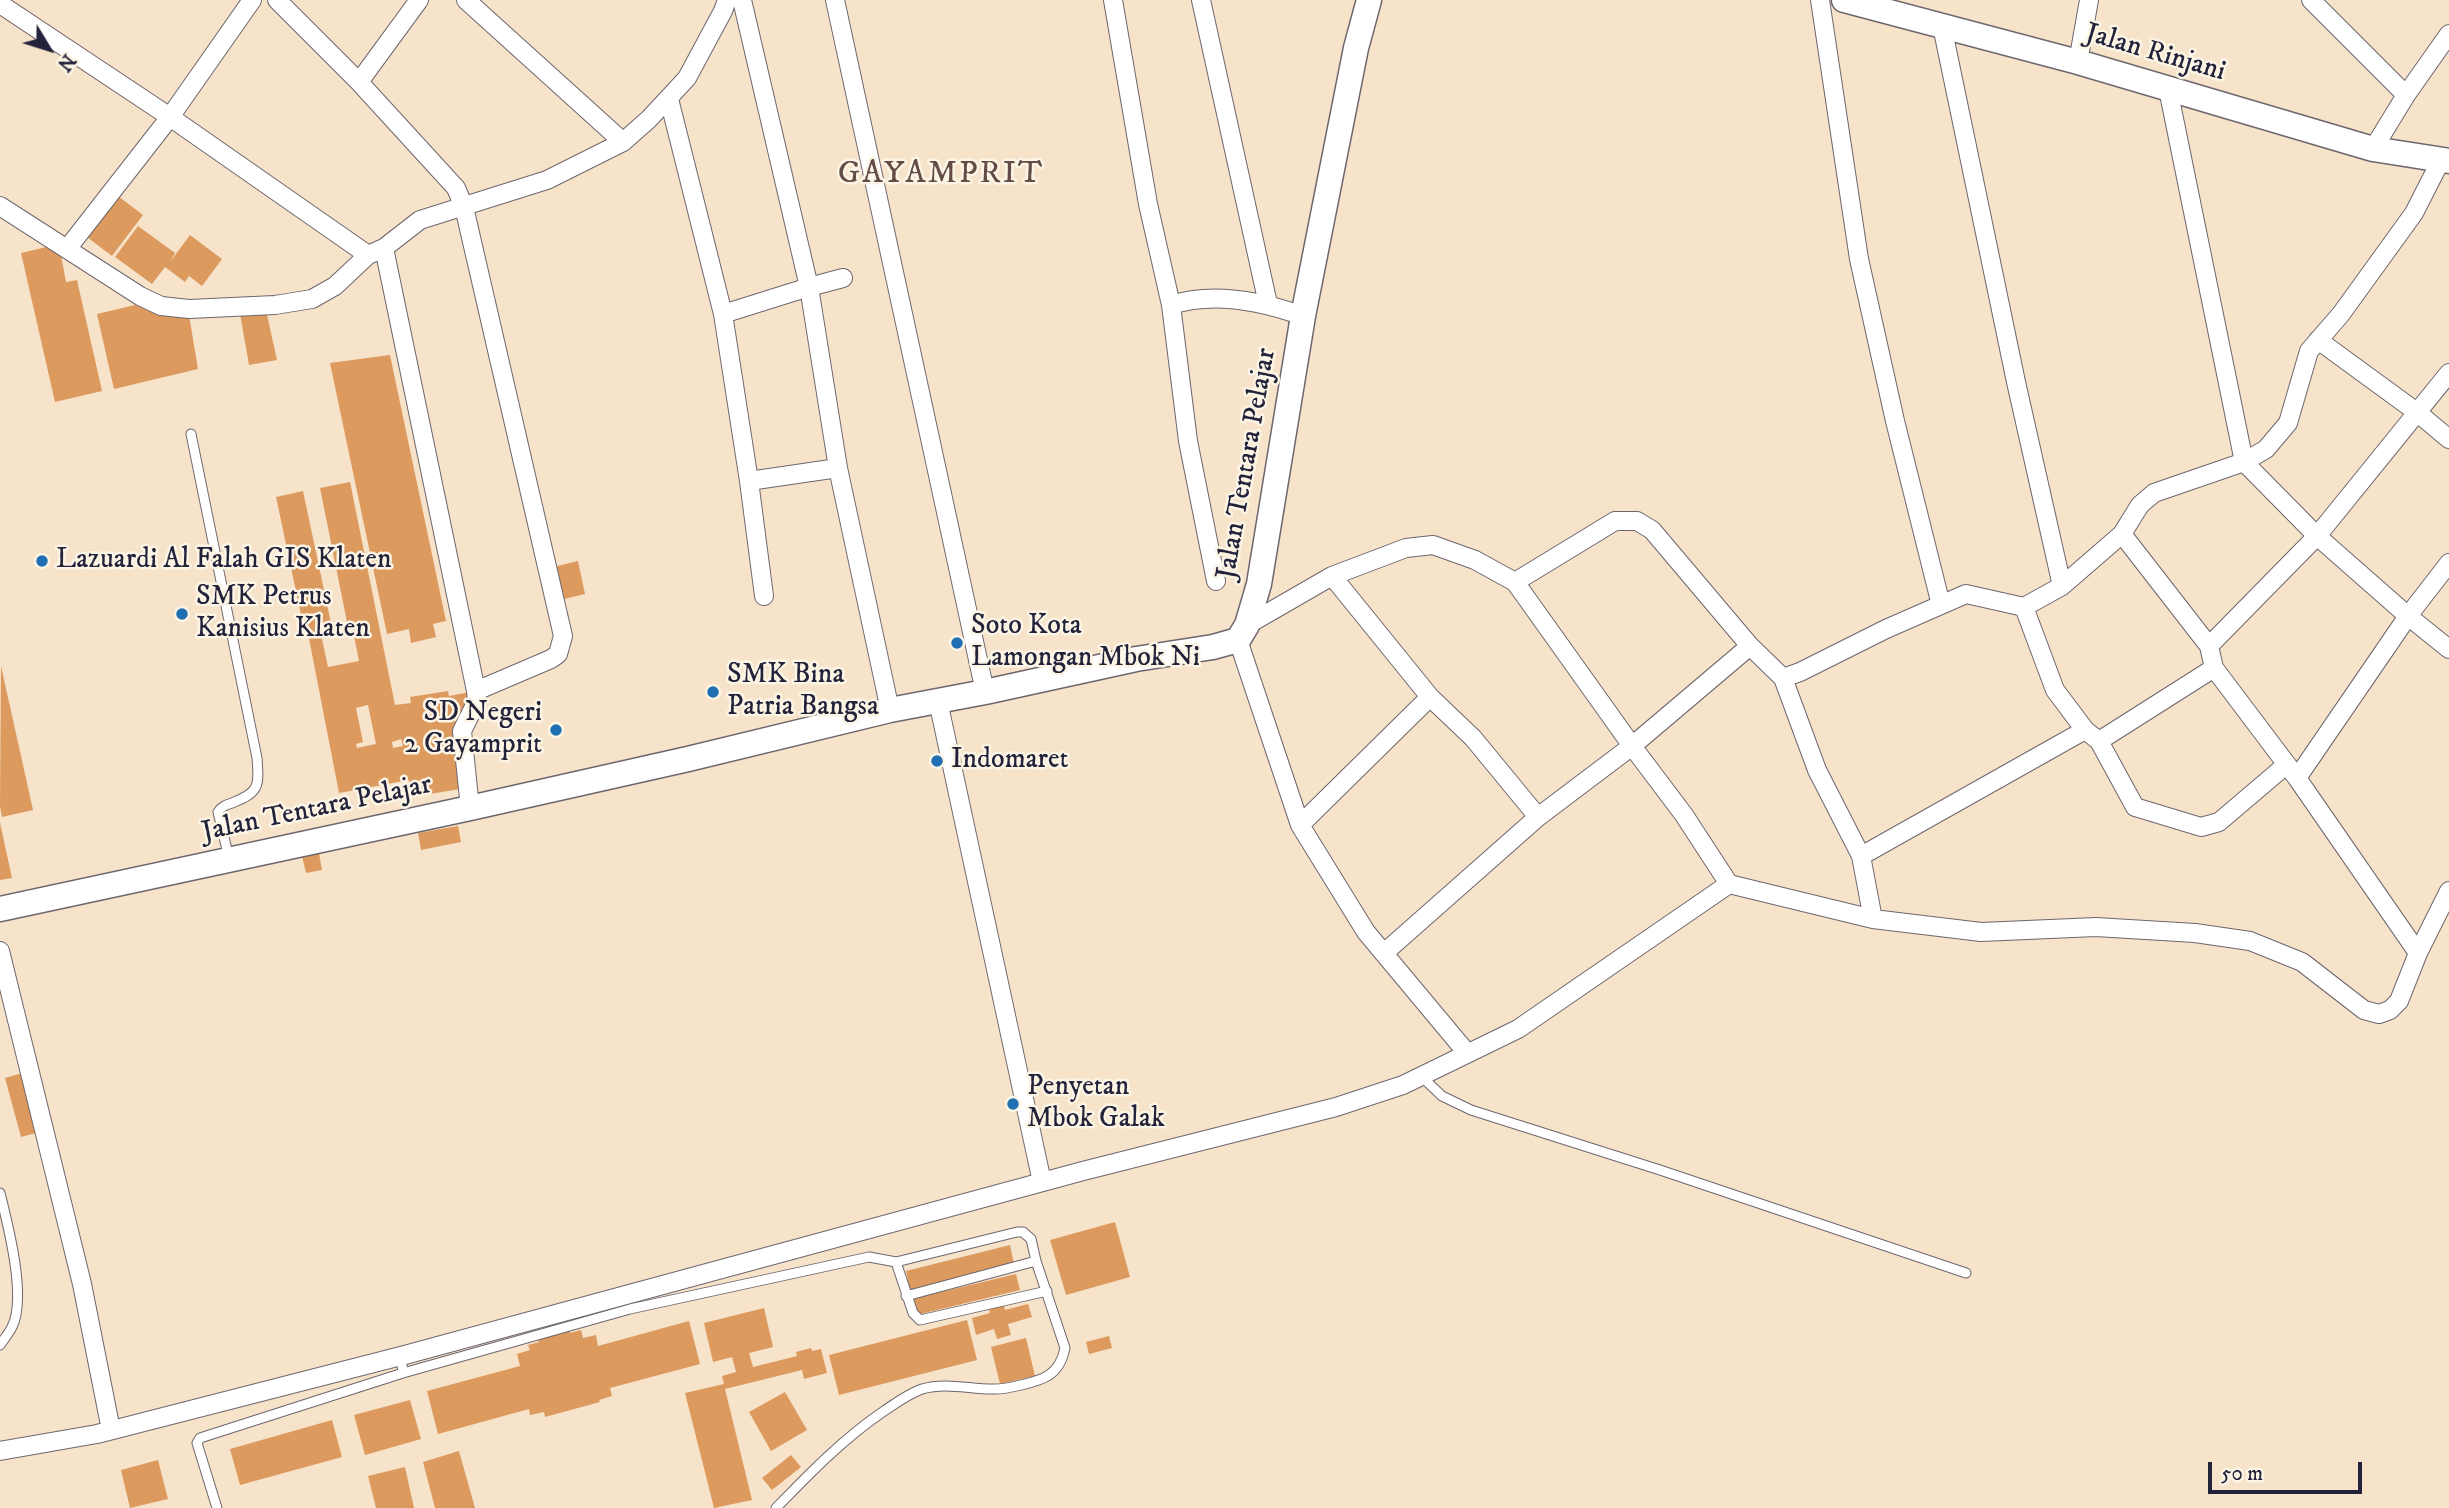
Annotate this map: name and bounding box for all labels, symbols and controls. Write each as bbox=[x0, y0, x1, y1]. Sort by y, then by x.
north arrow bbox=[14, 14, 84, 84]
street label: Jalan Rinjani bbox=[2081, 18, 2229, 90]
text: N bbox=[52, 49, 80, 75]
district label: GAYAMPRIT bbox=[839, 156, 1043, 194]
street label: Jalan Tentara Pelajar bbox=[1211, 346, 1285, 582]
place label: Lazuardi Al Falah GIS Klaten bbox=[56, 544, 392, 578]
marker: Lazuardi Al Falah GIS Klaten bbox=[34, 553, 50, 569]
place label: SMK Petrus Kanisius Klaten bbox=[196, 581, 370, 647]
marker: SMK Petrus Kanisius Klaten bbox=[174, 606, 190, 622]
place label: Soto Kota Lamongan Mbok Ni bbox=[971, 610, 1200, 676]
marker: Soto Kota Lamongan Mbok Ni bbox=[949, 635, 965, 651]
place label: SMK Bina Patria Bangsa bbox=[727, 659, 879, 725]
marker: SMK Bina Patria Bangsa bbox=[705, 684, 721, 700]
place label: SD Negeri 2 Gayamprit bbox=[404, 697, 542, 763]
marker: SD Negeri 2 Gayamprit bbox=[548, 722, 564, 738]
place label: Indomaret bbox=[951, 744, 1069, 778]
marker: Indomaret bbox=[929, 753, 945, 769]
street label: Jalan Tentara Pelajar bbox=[199, 769, 435, 851]
place label: Penyetan Mbok Galak bbox=[1027, 1071, 1165, 1137]
marker: Penyetan Mbok Galak bbox=[1005, 1096, 1021, 1112]
scale bar bbox=[2211, 1448, 2365, 1492]
text: 50 m bbox=[2221, 1461, 2263, 1487]

